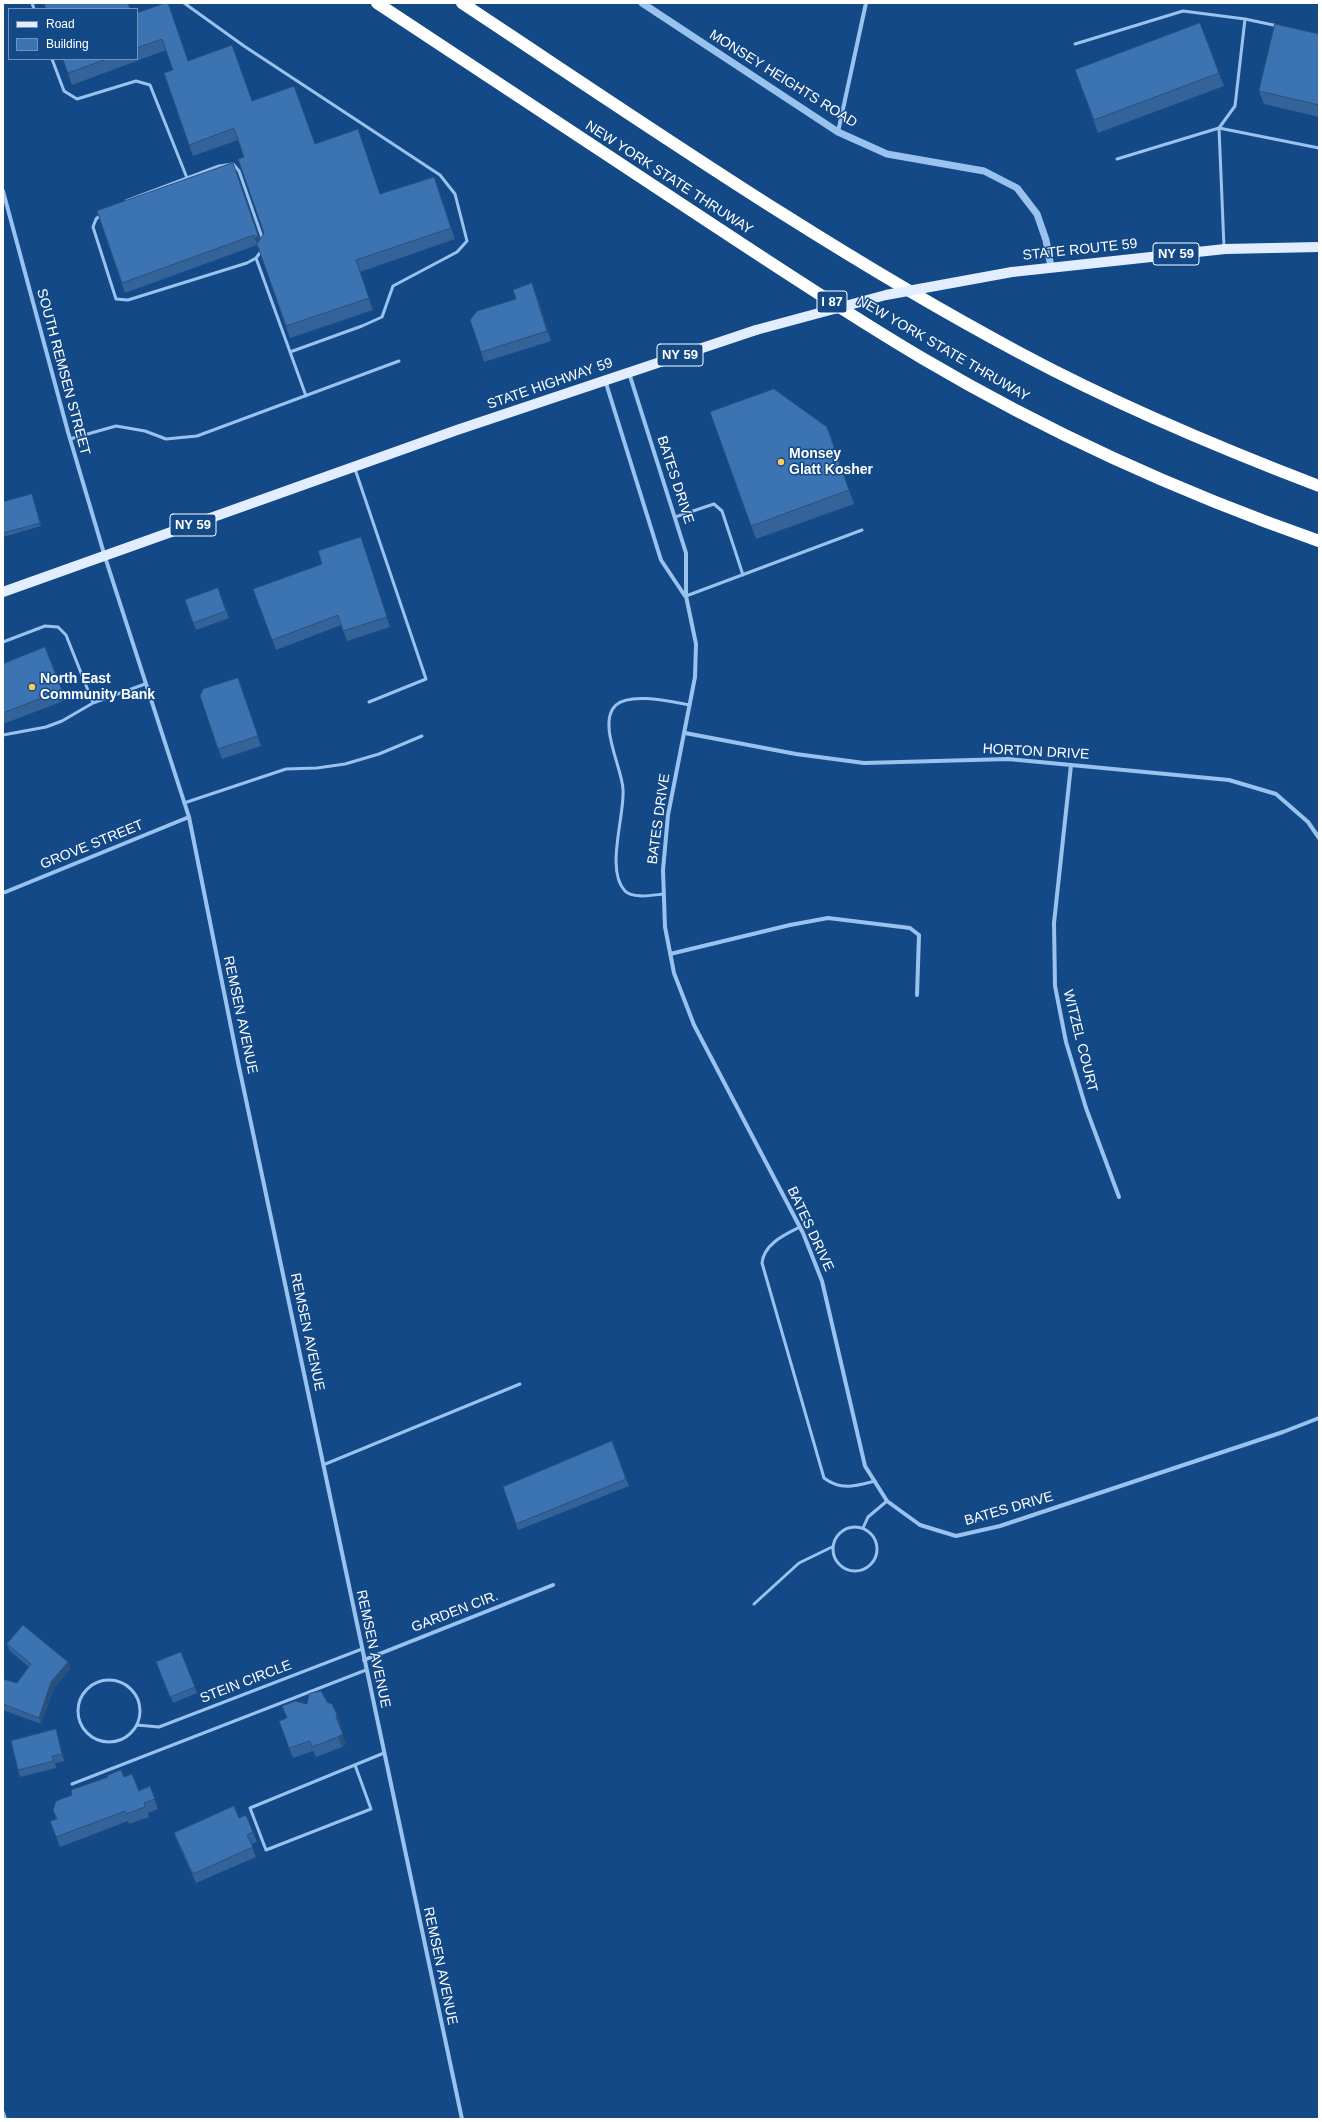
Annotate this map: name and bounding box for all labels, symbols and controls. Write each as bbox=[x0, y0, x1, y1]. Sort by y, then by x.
legend bbox=[8, 8, 138, 60]
text: Road bbox=[46, 17, 75, 31]
street label: MONSEY HEIGHTS ROAD bbox=[706, 27, 860, 131]
text: Building bbox=[46, 37, 89, 51]
street label: NEW YORK STATE THRUWAY bbox=[582, 118, 756, 238]
street label: STATE ROUTE 59 bbox=[1022, 236, 1138, 264]
road number: NY 59 bbox=[1153, 243, 1199, 265]
street label: SOUTH REMSEN STREET bbox=[33, 287, 93, 457]
road number: I 87 bbox=[817, 291, 847, 313]
street label: NEW YORK STATE THRUWAY bbox=[854, 293, 1032, 405]
road number: NY 59 bbox=[657, 344, 703, 366]
street label: STATE HIGHWAY 59 bbox=[485, 355, 615, 413]
street label: BATES DRIVE bbox=[653, 434, 697, 526]
place label: Monsey Glatt Kosher bbox=[789, 446, 873, 478]
marker: Monsey Glatt Kosher bbox=[776, 457, 786, 467]
road number: NY 59 bbox=[170, 514, 216, 536]
place label: North East Community Bank bbox=[40, 671, 155, 704]
marker: North East Community Bank bbox=[27, 682, 37, 692]
street label: HORTON DRIVE bbox=[982, 741, 1090, 763]
street label: BATES DRIVE bbox=[644, 773, 674, 865]
street label: GROVE STREET bbox=[38, 817, 146, 873]
street label: REMSEN AVENUE bbox=[219, 954, 261, 1076]
street label: WITZEL COURT bbox=[1059, 988, 1101, 1094]
street label: BATES DRIVE bbox=[783, 1184, 837, 1274]
street label: REMSEN AVENUE bbox=[286, 1271, 328, 1393]
street label: BATES DRIVE bbox=[963, 1488, 1055, 1530]
street label: REMSEN AVENUE bbox=[352, 1588, 394, 1710]
street label: GARDEN CIR. bbox=[409, 1588, 501, 1636]
street label: STEIN CIRCLE bbox=[198, 1657, 294, 1707]
street label: REMSEN AVENUE bbox=[419, 1905, 461, 2027]

